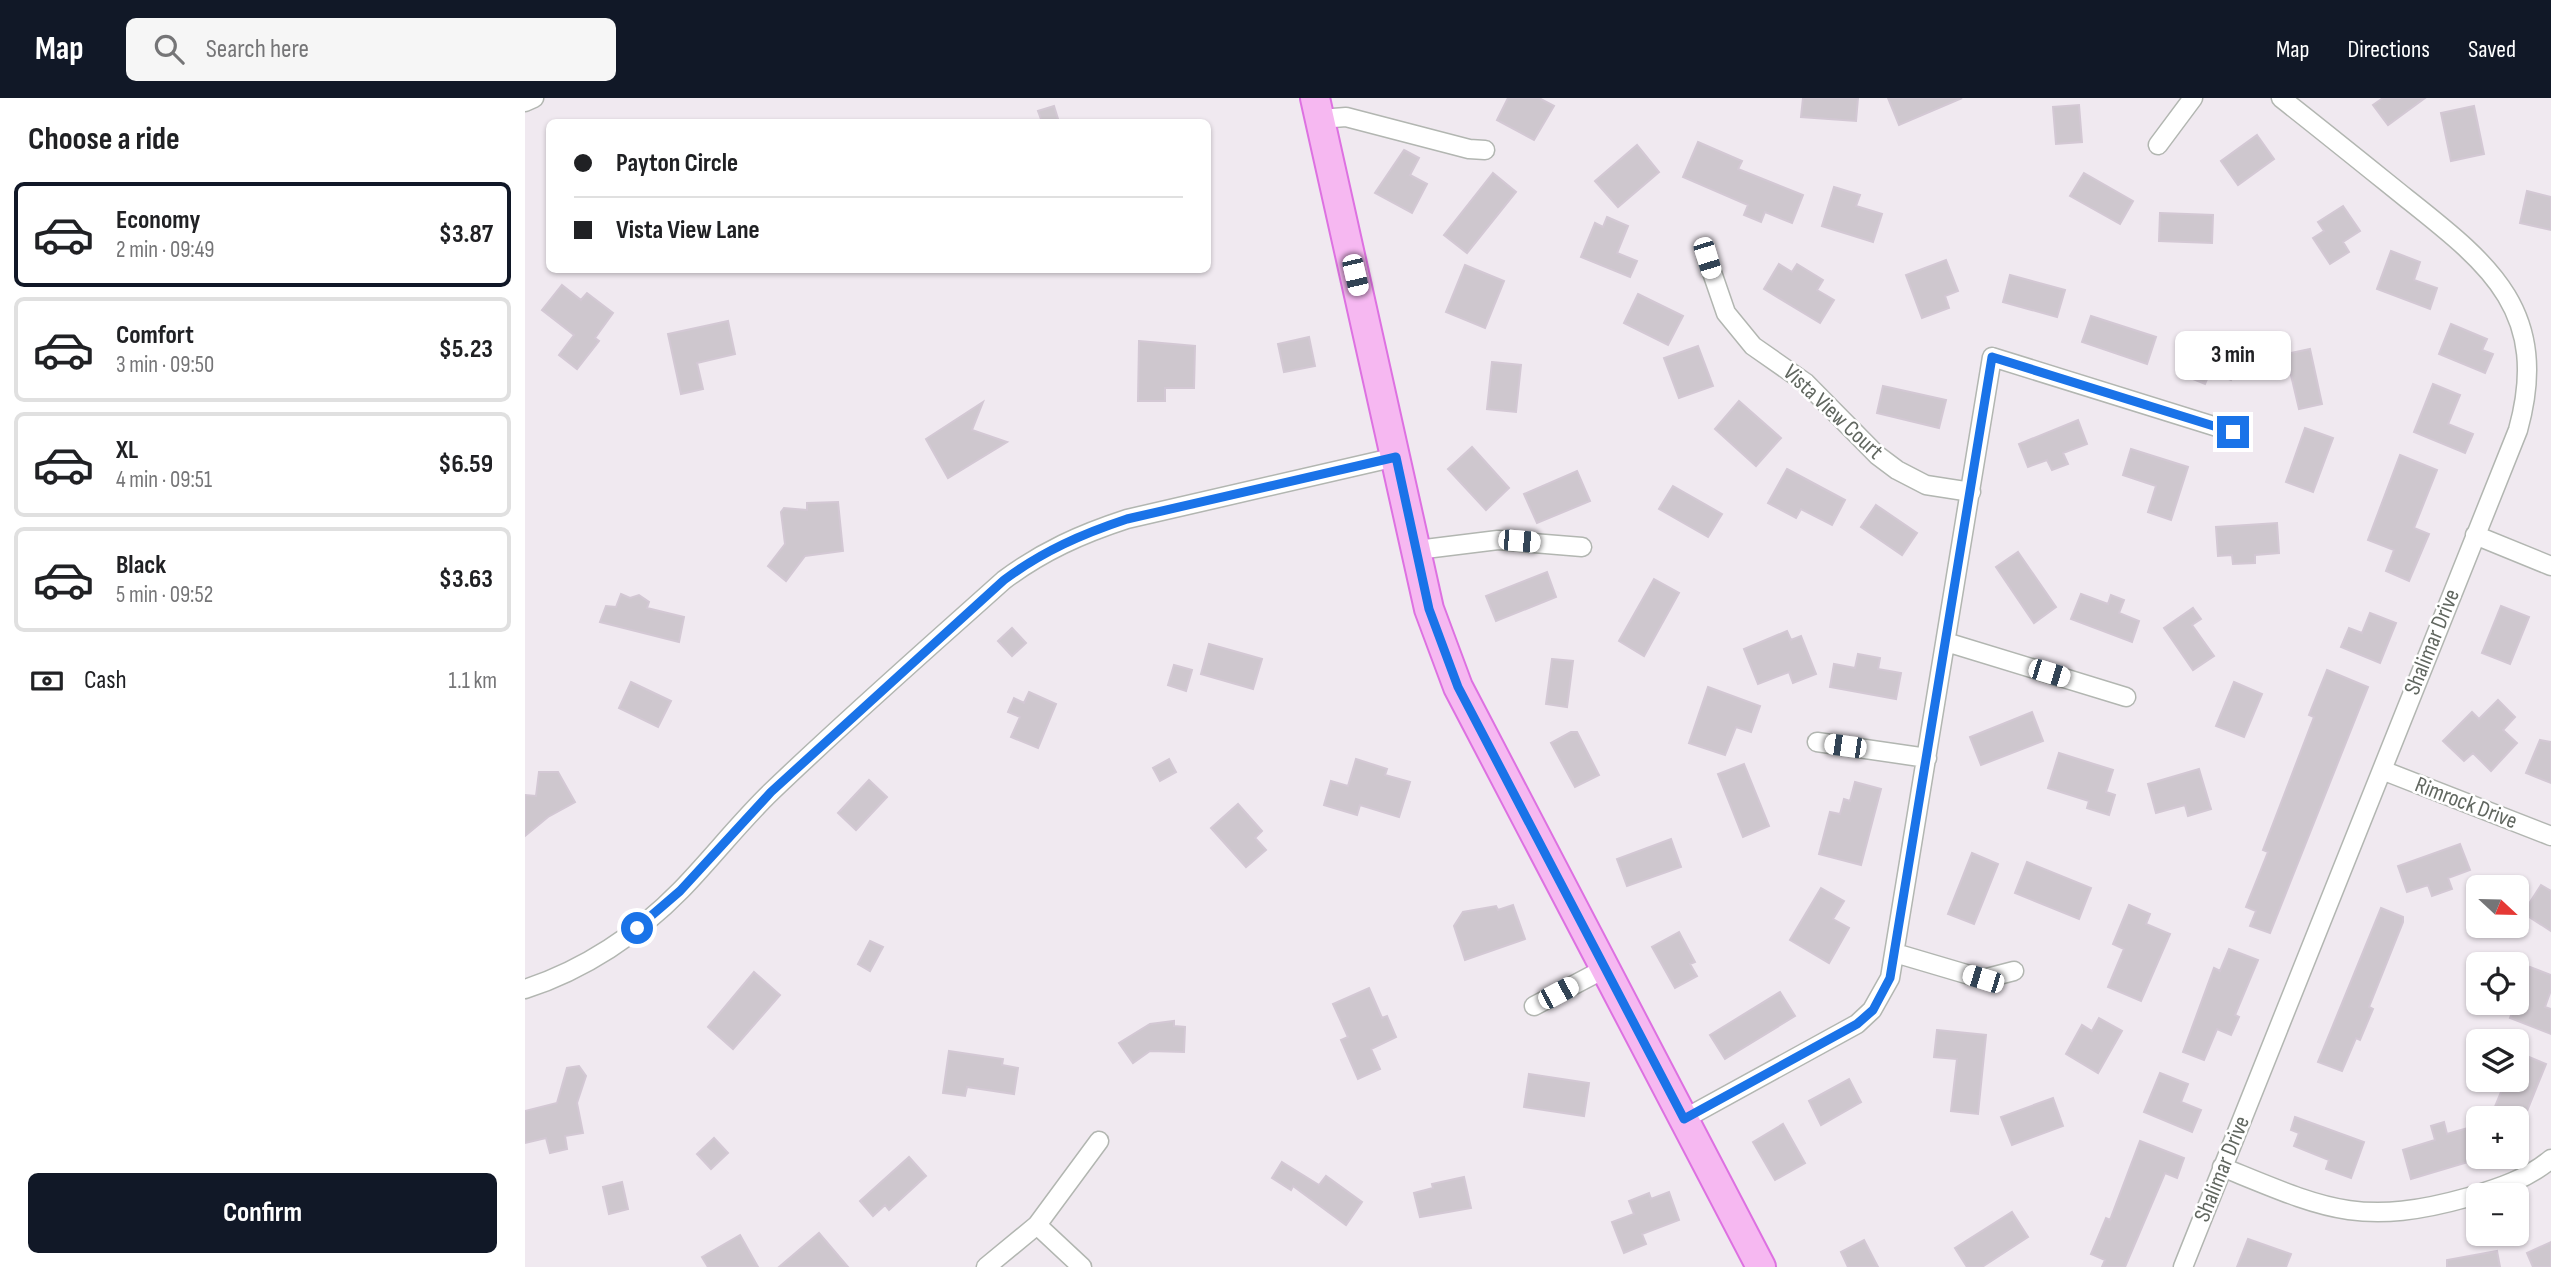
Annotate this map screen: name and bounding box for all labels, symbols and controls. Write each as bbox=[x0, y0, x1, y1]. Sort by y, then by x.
search box bbox=[126, 18, 616, 81]
text: Map bbox=[35, 29, 84, 69]
icon: search bbox=[150, 30, 188, 68]
text: Search here bbox=[206, 34, 309, 65]
text: Map bbox=[2276, 35, 2309, 64]
text: Directions bbox=[2347, 35, 2430, 64]
text: Saved bbox=[2468, 35, 2516, 64]
text: Choose a ride bbox=[28, 120, 180, 159]
text: Payton Circle bbox=[616, 148, 738, 179]
icon: car bbox=[32, 203, 95, 266]
text: Economy bbox=[116, 205, 200, 236]
text: Vista View Lane bbox=[616, 215, 760, 246]
text: $3.87 bbox=[439, 219, 493, 250]
car bbox=[1691, 235, 1724, 281]
text: 2 min · 09:49 bbox=[116, 236, 215, 264]
car bbox=[1341, 252, 1370, 298]
icon: car bbox=[32, 318, 95, 381]
text: Comfort bbox=[116, 320, 194, 351]
callout: 3 min bbox=[2175, 330, 2291, 380]
text: $5.23 bbox=[439, 334, 493, 365]
text: 3 min bbox=[2211, 341, 2255, 369]
text: 3 min · 09:50 bbox=[116, 351, 214, 379]
street label: Vista View Court bbox=[1777, 359, 1889, 465]
route end bbox=[2217, 416, 2249, 448]
icon: car bbox=[32, 433, 95, 496]
text: XL bbox=[116, 435, 138, 466]
text: $6.59 bbox=[438, 449, 493, 480]
text: 4 min · 09:51 bbox=[116, 466, 212, 494]
car bbox=[1498, 529, 1541, 553]
icon: car bbox=[32, 548, 95, 611]
text: Black bbox=[116, 550, 166, 581]
text: $3.63 bbox=[439, 564, 493, 595]
text: 5 min · 09:52 bbox=[116, 581, 213, 609]
street label: Shalimar Drive bbox=[2398, 585, 2466, 699]
car bbox=[2026, 657, 2073, 689]
icon: cash bbox=[28, 662, 66, 700]
text: Cash bbox=[84, 665, 127, 696]
text: 1.1 km bbox=[448, 667, 497, 695]
car bbox=[1823, 733, 1868, 759]
street label: Rimrock Drive bbox=[2411, 771, 2521, 835]
north arrow bbox=[2466, 875, 2529, 938]
map controls bbox=[2466, 875, 2529, 1246]
route start bbox=[621, 912, 653, 944]
button: locate bbox=[2466, 952, 2529, 1015]
car bbox=[1960, 963, 2007, 995]
car bbox=[1535, 974, 1582, 1012]
button: layers bbox=[2466, 1029, 2529, 1092]
button: + bbox=[2466, 1106, 2529, 1169]
street label: Shalimar Drive bbox=[2188, 1112, 2256, 1226]
button: Confirm bbox=[28, 1173, 497, 1253]
button: − bbox=[2466, 1183, 2529, 1246]

